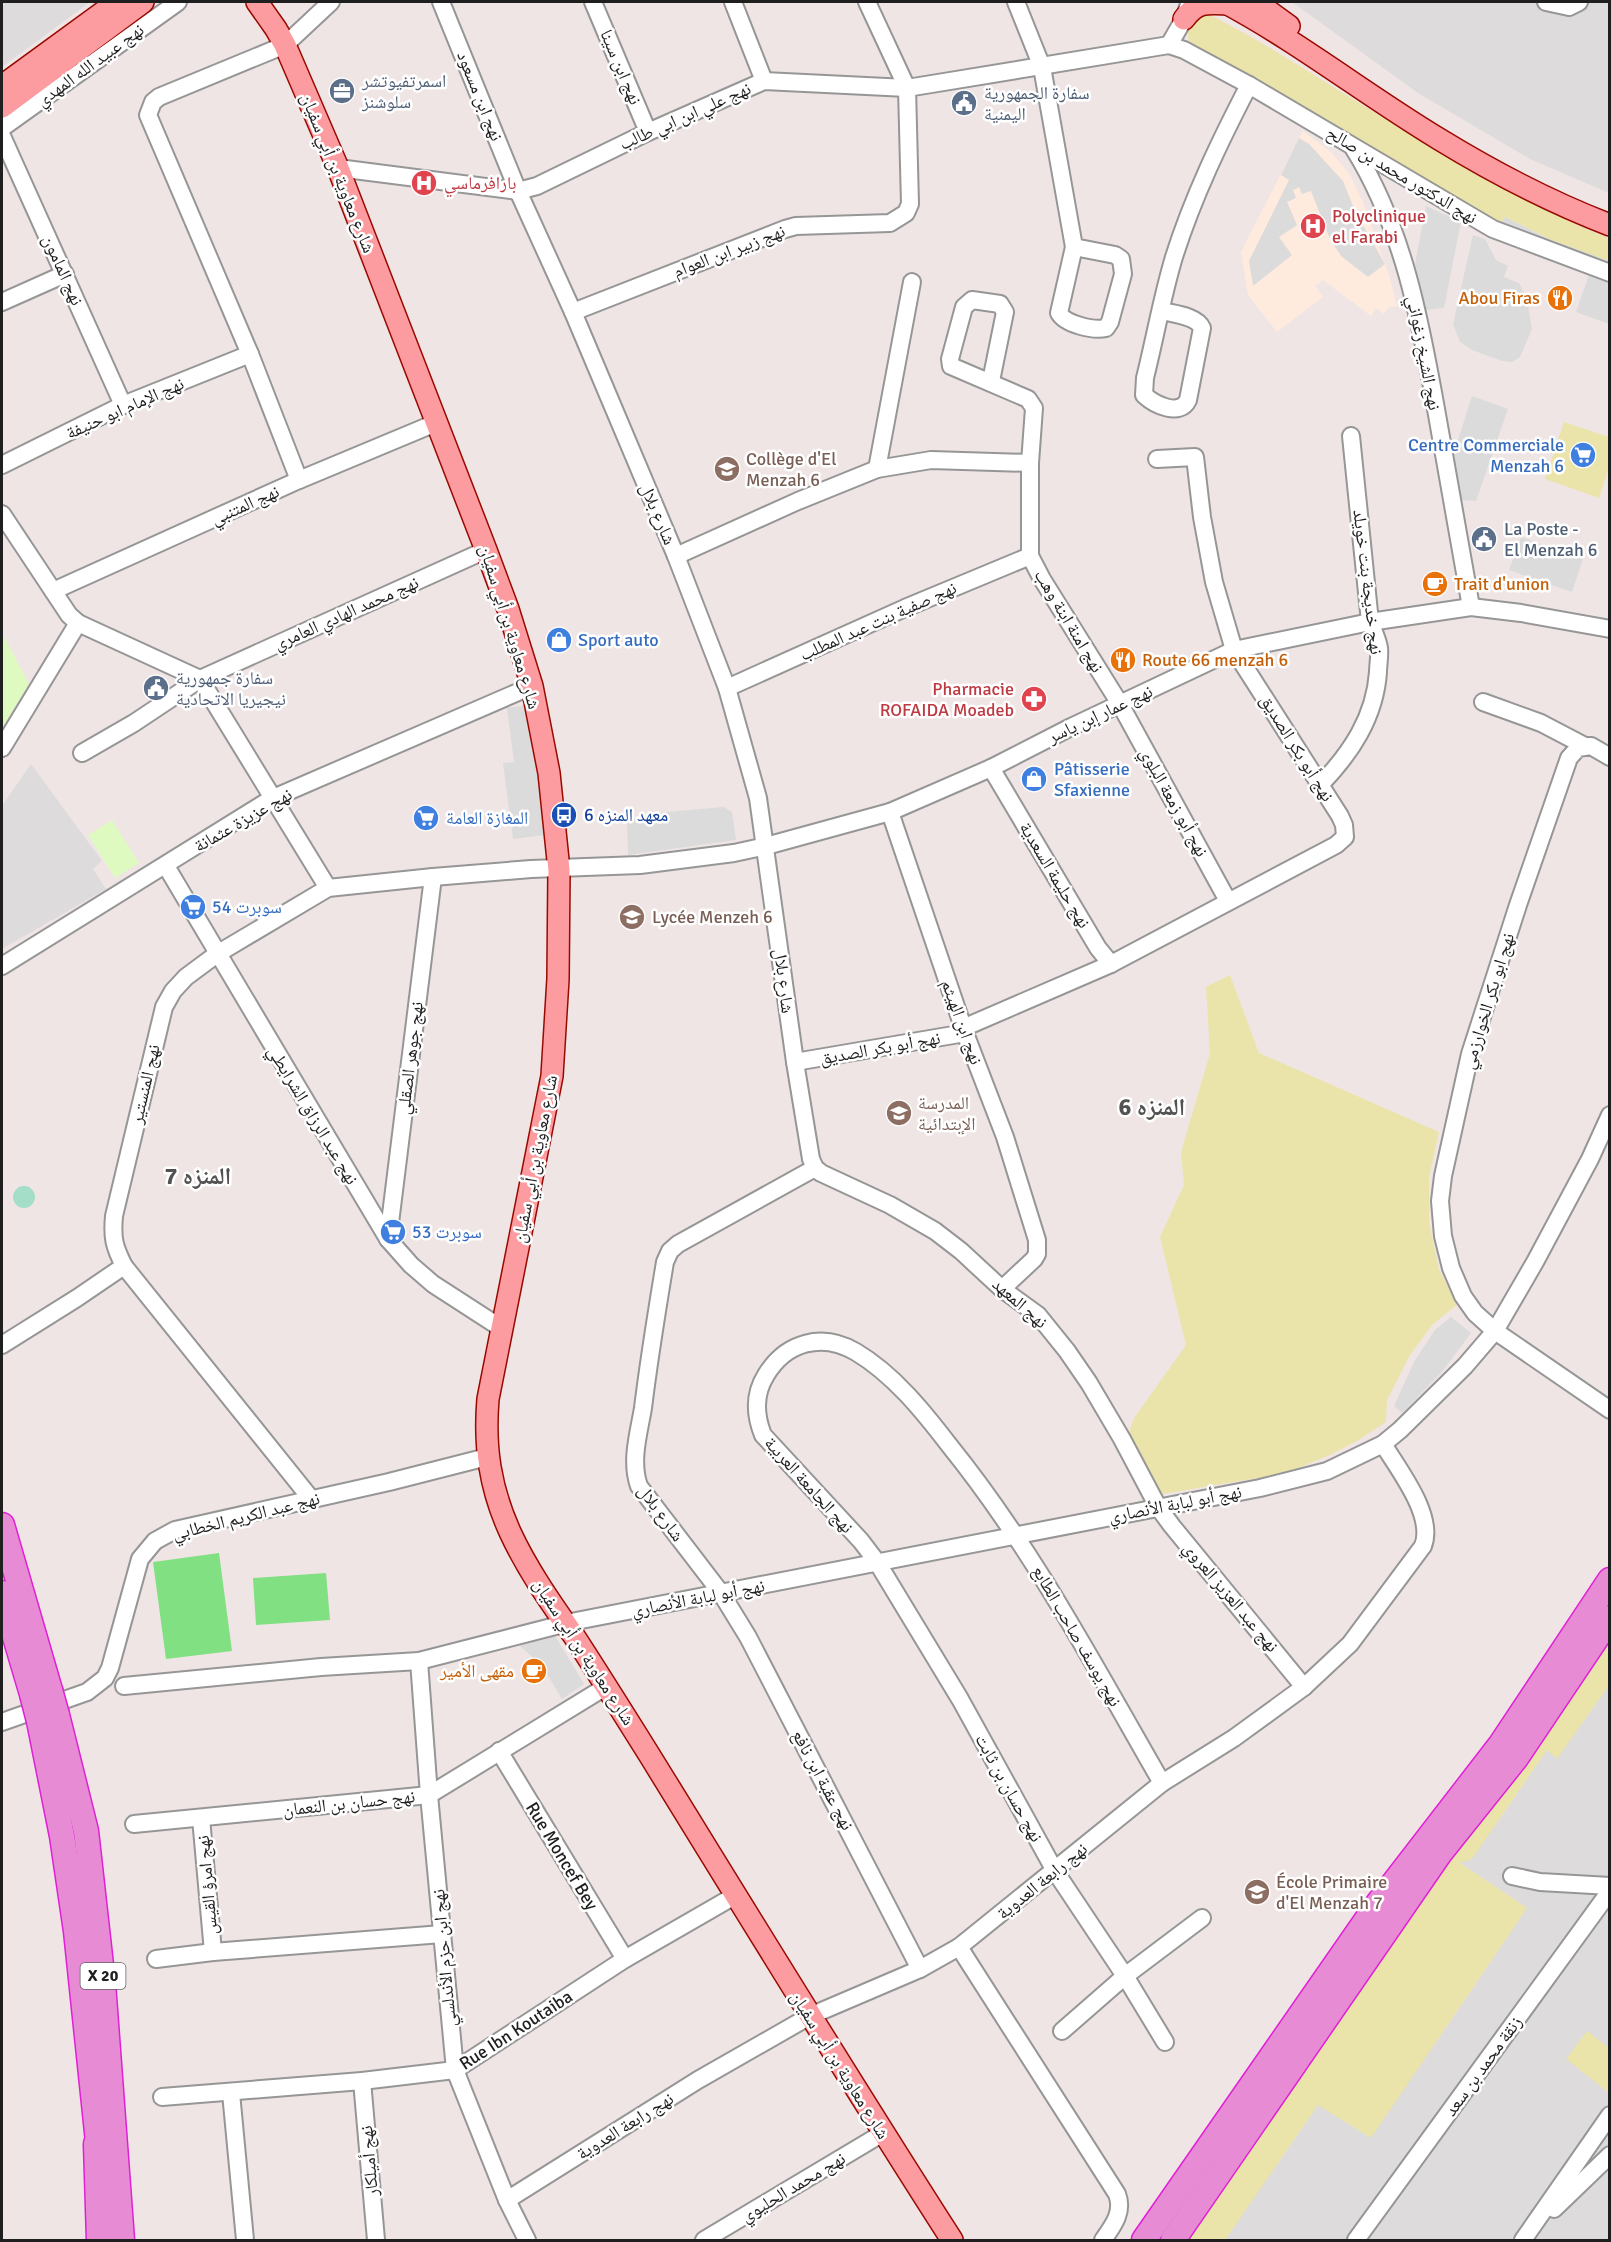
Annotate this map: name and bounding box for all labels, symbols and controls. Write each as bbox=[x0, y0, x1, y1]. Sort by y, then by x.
street label: نهج عبيد الله المهدي bbox=[32, 19, 150, 114]
street label: نهج ابن سينا bbox=[594, 26, 647, 108]
street label: نهج ابن مسعود bbox=[451, 48, 508, 145]
place label: اسمرتفيوتشر سلوشنز bbox=[361, 70, 446, 113]
office icon: اسمرتفيوتشر سلوشنز bbox=[327, 76, 357, 106]
street label: نهج علي ابن ابي طالب bbox=[616, 77, 756, 158]
place label: سفارة الجمهورية اليمنية bbox=[984, 82, 1090, 125]
public building icon: سفارة الجمهورية اليمنية bbox=[949, 88, 979, 118]
street label: شارع معاوية بن أبي سفيان bbox=[293, 90, 380, 257]
street label: نهج الدكتور محمد بن صالح bbox=[1322, 121, 1481, 230]
hospital icon: بارافرماسي bbox=[409, 168, 439, 198]
place label: بارافرماسي bbox=[444, 172, 517, 198]
place label: Polyclinique el Farabi bbox=[1332, 205, 1426, 248]
hospital icon: Polyclinique el Farabi bbox=[1298, 211, 1328, 241]
street label: نهج زبير ابن العوام bbox=[670, 220, 788, 283]
street label: نهج المامون bbox=[37, 231, 88, 309]
restaurant icon: Abou Firas bbox=[1545, 283, 1575, 313]
place label: Abou Firas bbox=[1459, 287, 1540, 309]
street label: نهج الشيخ زغواني bbox=[1399, 294, 1446, 413]
street label: نهج الإمام ابو حنيفة bbox=[63, 372, 188, 445]
place label: Centre Commerciale Menzah 6 bbox=[1408, 434, 1564, 477]
supermarket icon: Centre Commerciale Menzah 6 bbox=[1568, 440, 1598, 470]
place label: Collège d'El Menzah 6 bbox=[746, 448, 836, 491]
school or university icon: Collège d'El Menzah 6 bbox=[712, 454, 742, 484]
street label: نهج المتنبي bbox=[207, 480, 284, 533]
street label: شارع بلال bbox=[635, 480, 681, 548]
street label: نهج خديجة بنت خويلد bbox=[1347, 508, 1388, 656]
place label: La Poste - El Menzah 6 bbox=[1504, 518, 1597, 561]
public building icon: La Poste - El Menzah 6 bbox=[1469, 524, 1499, 554]
street label: شارع معاوية بن أبي سفيان bbox=[471, 542, 545, 713]
street label: نهج امنة ابنة وهب bbox=[1029, 565, 1108, 677]
cafe icon: Trait d'union bbox=[1420, 569, 1450, 599]
street label: نهج محمد الهادي العامري bbox=[270, 571, 424, 658]
place label: Trait d'union bbox=[1454, 573, 1550, 595]
street label: نهج صفية بنت عبد المطلب bbox=[796, 577, 960, 666]
shop icon: Sport auto bbox=[544, 625, 574, 655]
place label: Sport auto bbox=[578, 629, 659, 651]
restaurant icon: Route 66 menzah 6 bbox=[1108, 645, 1138, 675]
place label: Route 66 menzah 6 bbox=[1142, 649, 1288, 671]
place label: سفارة جمهورية نيجيريا الاتحادية bbox=[176, 667, 286, 710]
public building icon: سفارة جمهورية نيجيريا الاتحادية bbox=[141, 673, 171, 703]
place label: Pharmacie ROFAIDA Moadeb bbox=[880, 678, 1014, 721]
street label: نهج عمار إبن ياسر bbox=[1043, 680, 1156, 749]
pharmacy icon: Pharmacie ROFAIDA Moadeb bbox=[1019, 684, 1049, 714]
street label: نهج أبو بكر الصديق bbox=[1254, 690, 1339, 806]
street label: نهج أبو زمعة البلوي bbox=[1132, 744, 1213, 862]
place label: Pâtisserie Sfaxienne bbox=[1054, 758, 1130, 801]
shop icon: Pâtisserie Sfaxienne bbox=[1019, 764, 1049, 794]
street label: نهج عزيزة عثمانة bbox=[190, 783, 296, 858]
bus stop icon: معهد المنزه 6 bbox=[549, 800, 579, 830]
supermarket icon: المغازة العامة bbox=[411, 803, 441, 833]
place label: معهد المنزه 6 bbox=[584, 804, 668, 826]
place label: المغازة العامة bbox=[446, 807, 528, 829]
street label: نهج حليمة السعدية bbox=[1014, 818, 1095, 933]
supermarket icon: سوبرت 54 bbox=[178, 892, 208, 922]
place label: سوبرت 54 bbox=[212, 896, 282, 918]
school or university icon: Lycée Menzeh 6 bbox=[617, 902, 647, 932]
place label: Lycée Menzeh 6 bbox=[652, 906, 773, 928]
street label: نهج ابو بكر الخوارزمي bbox=[1457, 930, 1523, 1073]
street label: شارع بلال bbox=[769, 947, 799, 1015]
street label: نهج ابن الهيثم bbox=[936, 976, 988, 1068]
street label: نهج جوهر الصقلي bbox=[392, 1000, 431, 1116]
street label: نهج أبو بكر الصديق bbox=[818, 1027, 942, 1070]
street label: نهج المنستير bbox=[125, 1042, 166, 1127]
street label: نهج عبد الرزاق الشرايطي bbox=[260, 1042, 363, 1190]
street label: شارع معاوية بن أبي سفيان bbox=[508, 1073, 566, 1245]
place label: المدرسة الإبتدائية bbox=[918, 1092, 975, 1135]
district label: المنزه 6 bbox=[1119, 1092, 1185, 1122]
school or university icon: المدرسة الإبتدائية bbox=[884, 1098, 914, 1128]
district label: المنزه 7 bbox=[165, 1161, 231, 1191]
supermarket icon: سوبرت 53 bbox=[378, 1217, 408, 1247]
place label: سوبرت 53 bbox=[412, 1221, 482, 1243]
street label: نهج المعهد bbox=[987, 1273, 1052, 1334]
street label: نهج الجامعة العربية bbox=[759, 1432, 858, 1539]
street label: شارع بلال bbox=[633, 1480, 689, 1546]
street label: نهج أبو لبابة الأنصاري bbox=[1107, 1480, 1244, 1531]
street label: نهج عبد الكريم الخطابي bbox=[170, 1487, 323, 1548]
street label: نهج عبد العزيز العروي bbox=[1176, 1537, 1284, 1659]
street label: نهج يوسف صاحب الطابع bbox=[1027, 1562, 1126, 1711]
street label: نهج أبو لبابة الأنصاري bbox=[630, 1574, 767, 1625]
street label: شارع معاوية بن أبي سفيان bbox=[525, 1575, 640, 1731]
cafe icon: مقهى الأمير bbox=[519, 1656, 549, 1686]
place label: مقهى الأمير bbox=[439, 1660, 514, 1682]
street label: نهج عقبة ابن نافع bbox=[786, 1726, 859, 1834]
street label: نهج حسان بن ثابت bbox=[969, 1730, 1048, 1846]
street label: نهج حسان بن النعمان bbox=[282, 1785, 416, 1822]
street label: Rue Moncef Bey bbox=[521, 1798, 603, 1915]
street label: نهج امرؤ القيس bbox=[192, 1834, 223, 1936]
street label: نهج رابعة العدوية bbox=[992, 1838, 1092, 1925]
place label: École Primaire d'El Menzah 7 bbox=[1276, 1871, 1387, 1914]
school or university icon: École Primaire d'El Menzah 7 bbox=[1242, 1877, 1272, 1907]
street label: نهج ابن حزم الأندلسي bbox=[427, 1888, 465, 2028]
road number: X 20 bbox=[80, 1963, 126, 1989]
street label: Rue Ibn Koutaiba bbox=[455, 1985, 577, 2075]
street label: شارع معاوية بن أبي سفيان bbox=[782, 1987, 895, 2145]
street label: زنقة محمد بن سعد bbox=[1439, 2012, 1527, 2120]
street label: نهج رابعة العدوية bbox=[572, 2087, 678, 2165]
street label: نهج أميلكار bbox=[355, 2125, 384, 2198]
street label: نهج محمد الحليوي bbox=[737, 2147, 851, 2230]

